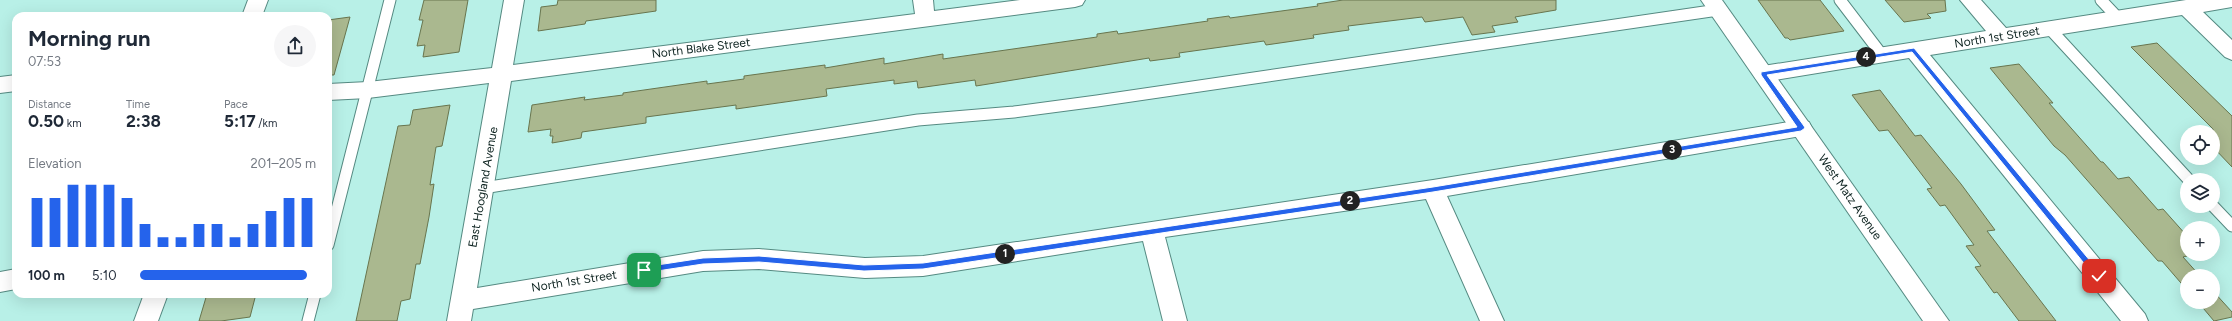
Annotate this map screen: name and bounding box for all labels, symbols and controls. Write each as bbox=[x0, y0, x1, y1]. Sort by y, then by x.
street label: North 1st Street bbox=[1953, 23, 2041, 51]
text: Morning run bbox=[28, 25, 151, 52]
button: share bbox=[274, 25, 316, 67]
street label: North Blake Street bbox=[651, 35, 752, 61]
pin: 4 bbox=[1856, 47, 1876, 67]
text: 4 bbox=[1863, 50, 1869, 63]
text: 07:53 bbox=[28, 54, 61, 69]
text: Distance bbox=[28, 98, 71, 111]
text: Time bbox=[126, 98, 150, 111]
text: Pace bbox=[224, 98, 248, 111]
text: 0.50 bbox=[28, 111, 64, 131]
text: 2:38 bbox=[126, 111, 161, 131]
text: 5:17 bbox=[224, 111, 256, 131]
text: km bbox=[64, 117, 82, 130]
text: /km bbox=[256, 117, 277, 130]
street label: East Hoogland Avenue bbox=[465, 125, 501, 248]
map controls bbox=[2180, 125, 2220, 309]
button: locate bbox=[2180, 125, 2220, 165]
pin: 3 bbox=[1662, 140, 1682, 160]
text: 3 bbox=[1669, 143, 1675, 156]
street label: West Matz Avenue bbox=[1815, 152, 1885, 243]
text: Elevation bbox=[28, 156, 81, 171]
text: 201–205 m bbox=[251, 156, 316, 171]
button: layers bbox=[2180, 173, 2220, 213]
pin: 2 bbox=[1340, 191, 1360, 211]
text: 2 bbox=[1347, 194, 1353, 207]
button: + bbox=[2180, 221, 2220, 261]
pin: 1 bbox=[995, 244, 1015, 264]
text: 1 bbox=[1003, 247, 1007, 260]
pin bbox=[627, 253, 661, 287]
icon: arrive bbox=[633, 259, 655, 281]
pin bbox=[2082, 259, 2116, 293]
icon: check bbox=[2088, 265, 2110, 287]
street label: North 1st Street bbox=[530, 267, 618, 295]
text: 100 m bbox=[28, 268, 65, 283]
text: 5:10 bbox=[92, 268, 116, 283]
button: − bbox=[2180, 269, 2220, 309]

